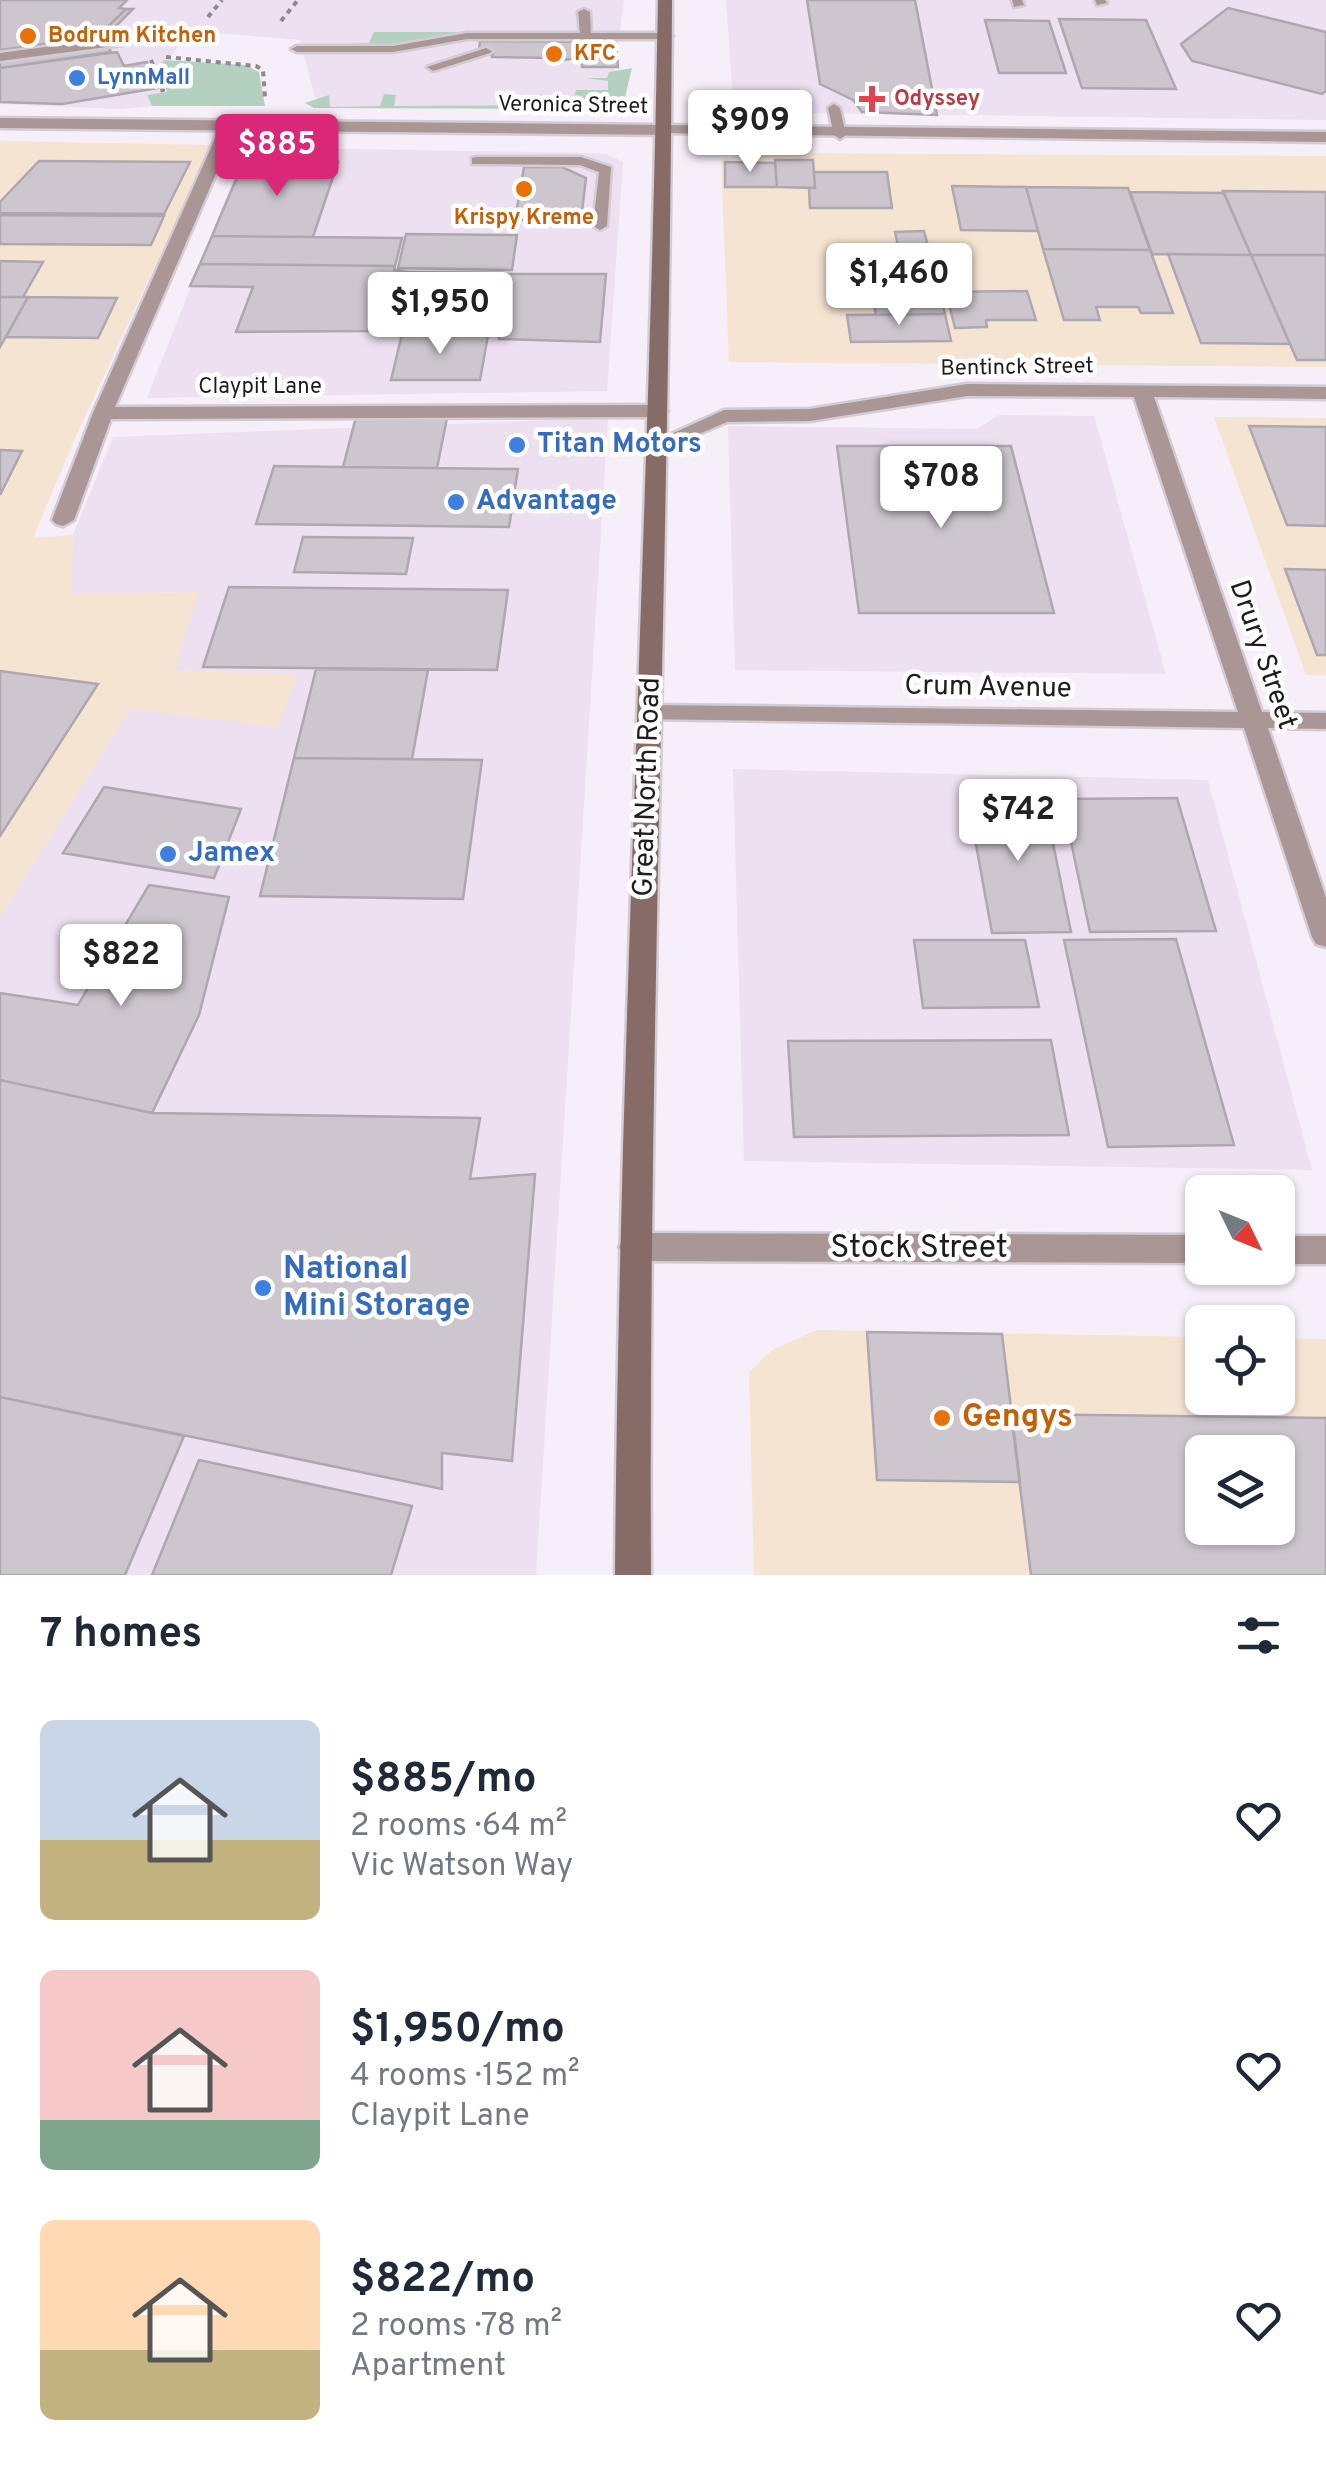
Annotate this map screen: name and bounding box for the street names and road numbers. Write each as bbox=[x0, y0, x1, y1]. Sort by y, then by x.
street label: Veronica Street bbox=[498, 91, 648, 121]
street label: Bentinck Street bbox=[940, 353, 1094, 383]
street label: Claypit Lane bbox=[198, 374, 322, 401]
street label: Drury Street bbox=[1220, 576, 1304, 734]
street label: Crum Avenue bbox=[904, 669, 1072, 707]
street label: Great North Road bbox=[626, 677, 670, 897]
street label: Stock Street bbox=[830, 1229, 1008, 1269]

